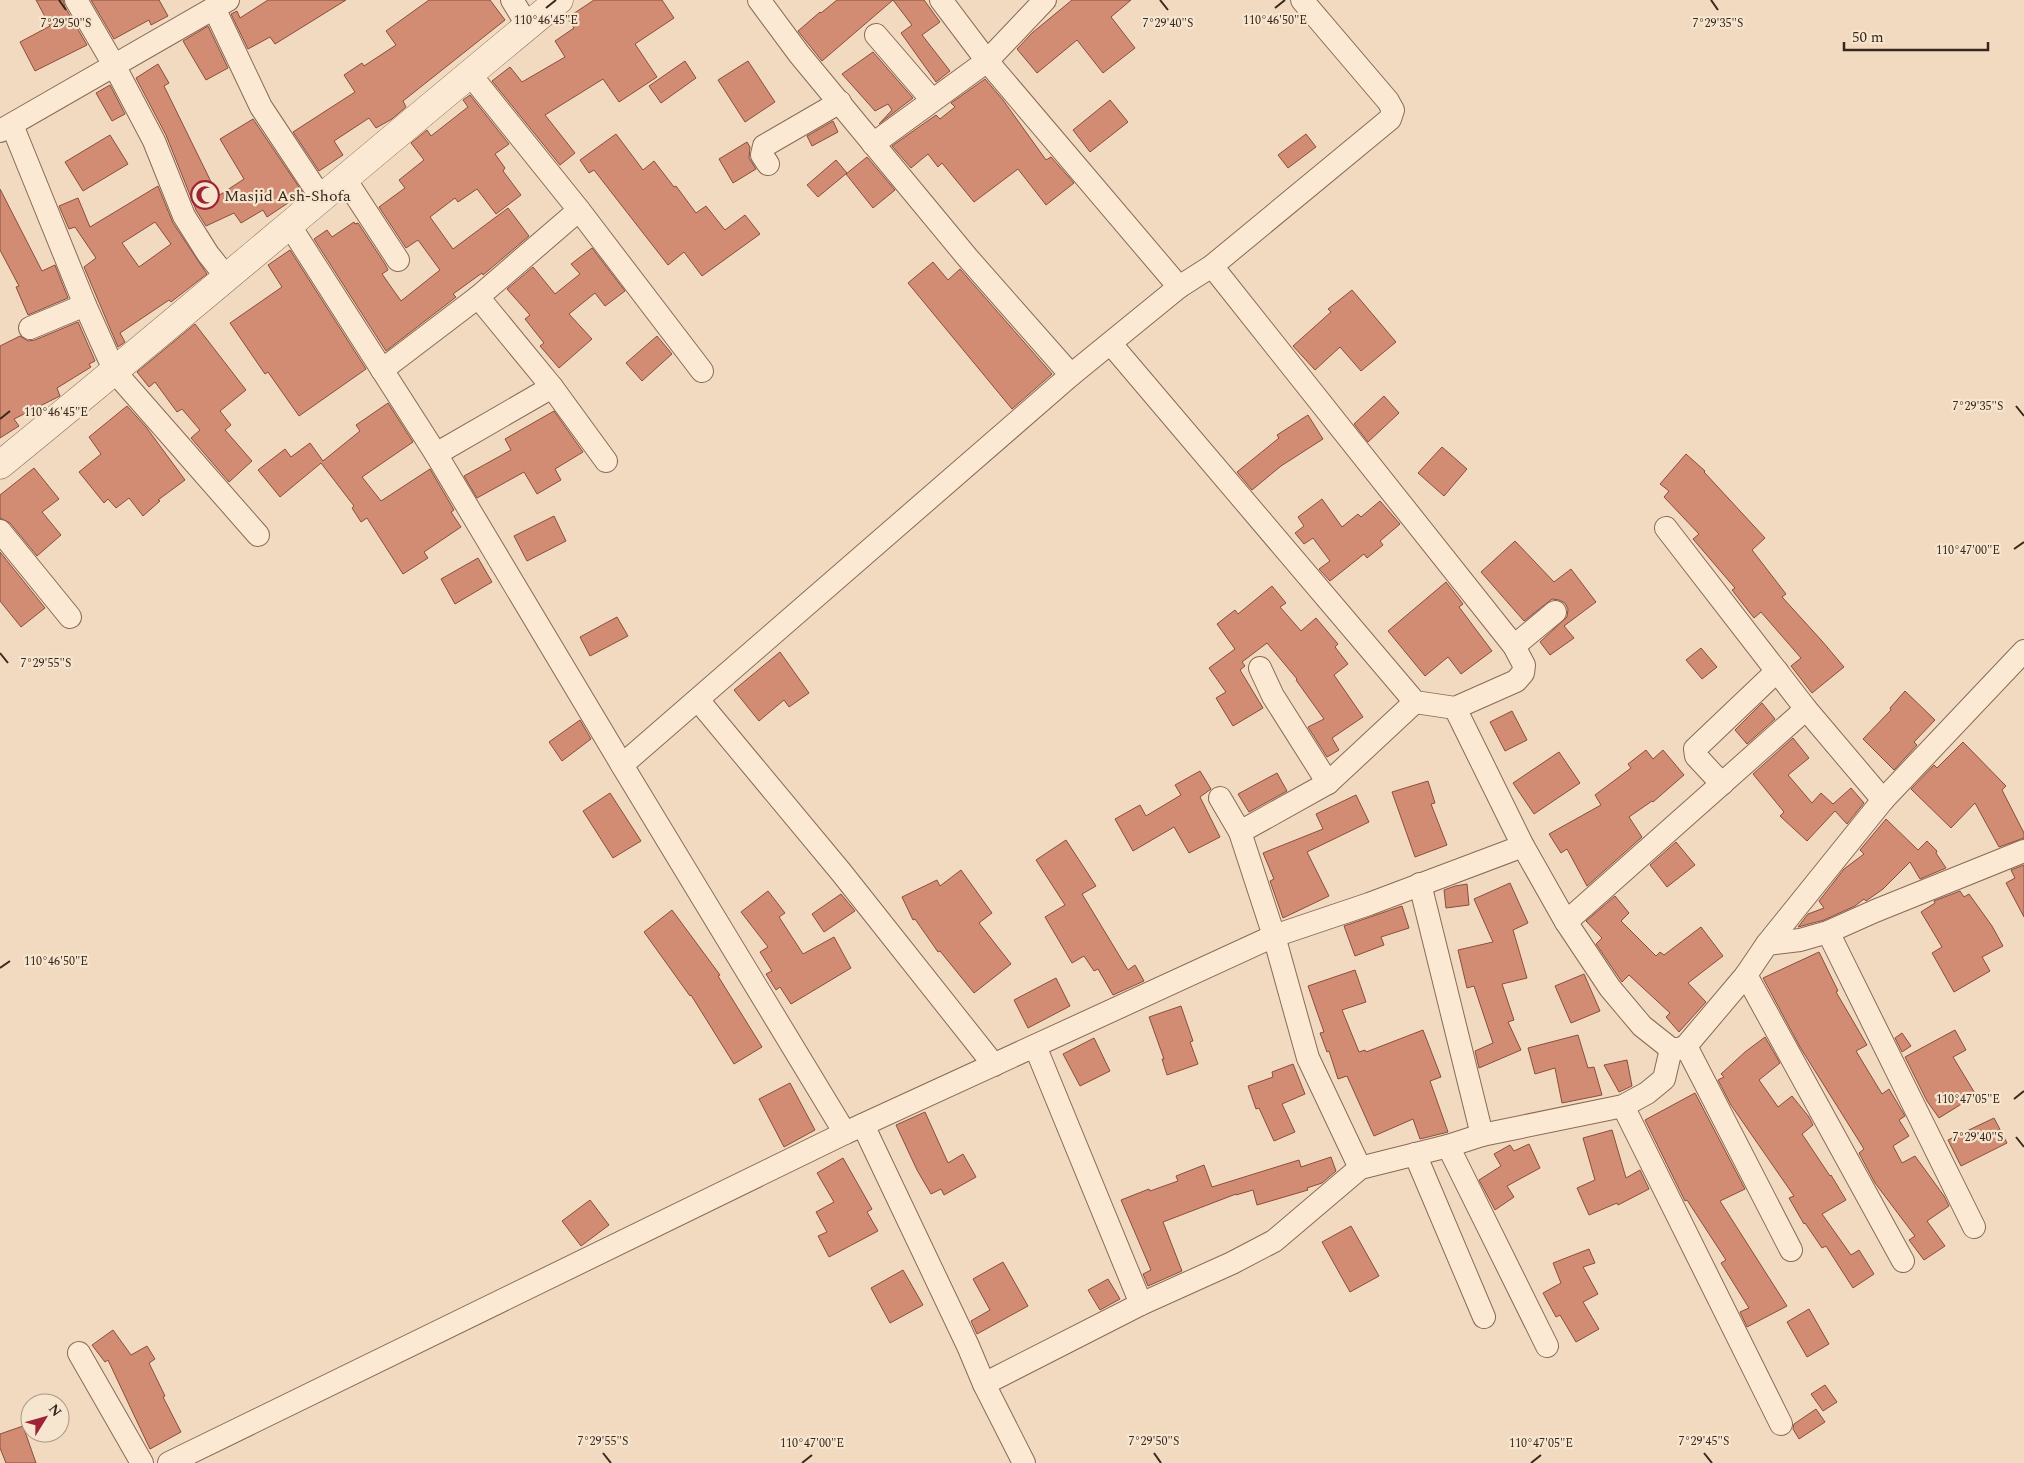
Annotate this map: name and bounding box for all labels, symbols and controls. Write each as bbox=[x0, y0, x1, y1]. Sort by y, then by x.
text: 110°46'45"E bbox=[514, 11, 578, 30]
text: 110°46'50"E bbox=[1243, 11, 1307, 30]
text: 7°29'50"S bbox=[41, 14, 91, 33]
text: 7°29'40"S bbox=[1143, 14, 1193, 33]
text: 7°29'35"S bbox=[1693, 14, 1743, 33]
scale bar bbox=[1844, 20, 1988, 52]
text: 50 m bbox=[1852, 26, 1884, 49]
mosque icon: Masjid Ash-Shofa bbox=[190, 180, 220, 210]
place label: Masjid Ash-Shofa bbox=[224, 184, 351, 208]
text: 7°29'35"S bbox=[1953, 397, 2003, 416]
text: 110°46'45"E bbox=[24, 403, 88, 422]
text: 110°47'00"E bbox=[1936, 541, 2000, 560]
text: 7°29'55"S bbox=[21, 654, 71, 673]
text: 110°46'50"E bbox=[24, 952, 88, 971]
text: 110°47'05"E bbox=[1936, 1090, 2000, 1109]
text: 7°29'40"S bbox=[1953, 1128, 2003, 1147]
north arrow bbox=[20, 1393, 70, 1443]
text: N bbox=[43, 1400, 67, 1421]
text: 7°29'55"S bbox=[578, 1432, 628, 1451]
text: 7°29'50"S bbox=[1129, 1432, 1179, 1451]
text: 7°29'45"S bbox=[1679, 1432, 1729, 1451]
text: 110°47'00"E bbox=[780, 1434, 844, 1453]
text: 110°47'05"E bbox=[1509, 1434, 1573, 1453]

